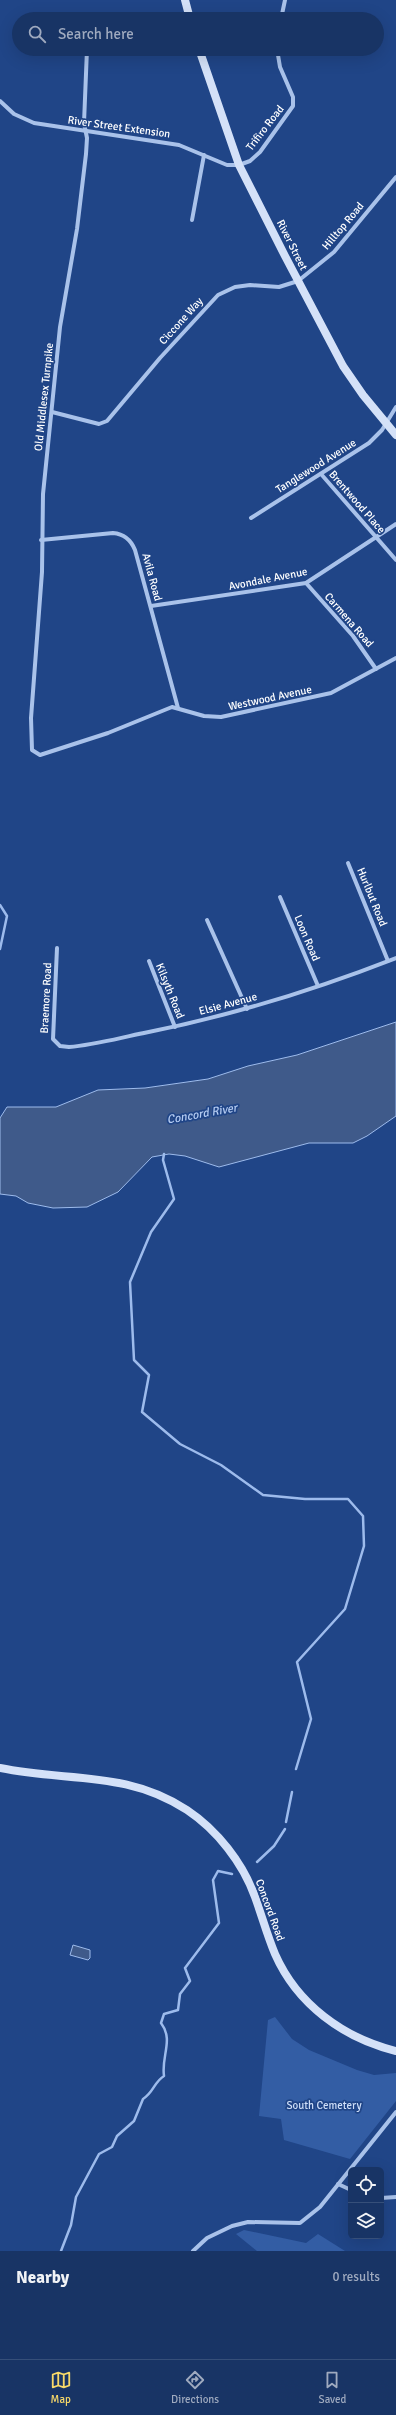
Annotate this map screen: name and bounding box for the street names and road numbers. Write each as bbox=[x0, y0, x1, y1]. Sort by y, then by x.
street label: Trifiro Road bbox=[243, 103, 287, 153]
street label: River Street Extension bbox=[67, 113, 171, 141]
street label: Hilltop Road bbox=[319, 200, 367, 252]
street label: River Street bbox=[274, 218, 310, 273]
street label: Ciccone Way bbox=[156, 294, 206, 347]
street label: Old Middlesex Turnpike bbox=[32, 342, 56, 452]
street label: Tanglewood Avenue bbox=[273, 436, 359, 496]
street label: Brentwood Place bbox=[326, 468, 388, 536]
street label: Avila Road bbox=[139, 552, 165, 603]
street label: Avondale Avenue bbox=[227, 565, 309, 593]
street label: Carmena Road bbox=[322, 590, 376, 650]
street label: Westwood Avenue bbox=[227, 683, 313, 713]
street label: Hurlbut Road bbox=[354, 866, 390, 928]
street label: Loon Road bbox=[291, 913, 323, 963]
street label: Kilsyth Road bbox=[153, 961, 187, 1021]
street label: Braemore Road bbox=[38, 962, 54, 1034]
street label: Elsie Avenue bbox=[198, 990, 258, 1018]
street label: Concord Road bbox=[253, 1877, 287, 1943]

